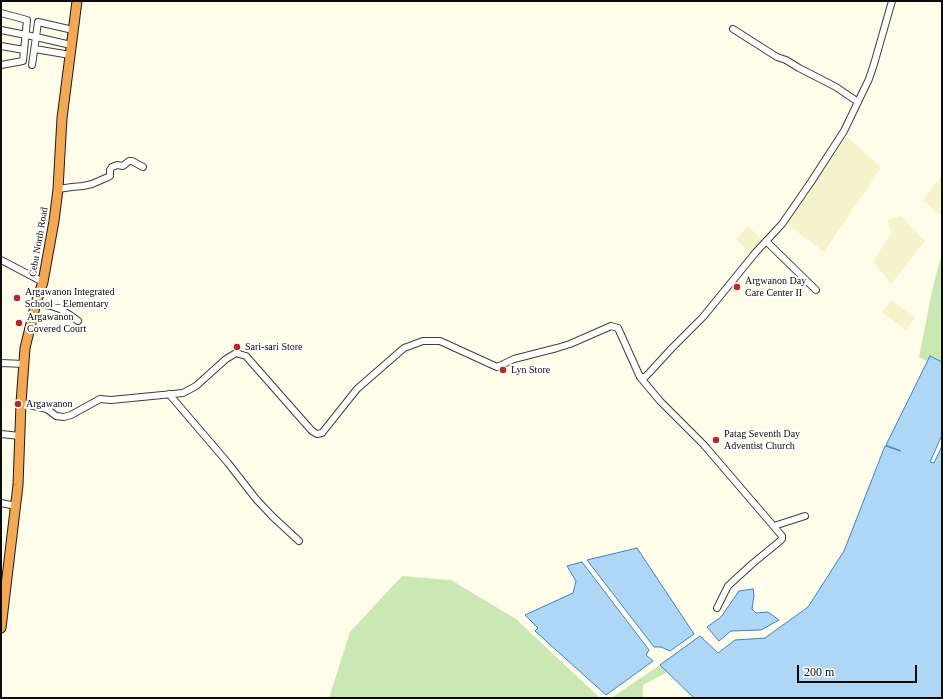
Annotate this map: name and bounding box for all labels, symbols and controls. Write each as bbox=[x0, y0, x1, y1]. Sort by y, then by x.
street label: Cebu North Road bbox=[27, 206, 51, 278]
place label: Argwanon Day Care Center II bbox=[745, 275, 806, 298]
marker: Argwanon Day Care Center II bbox=[732, 282, 742, 292]
place label: Argawanon Integrated School – Elementary bbox=[25, 286, 115, 310]
marker: Argawanon Integrated School – Elementary bbox=[12, 293, 22, 303]
place label: Argawanon Covered Court bbox=[27, 311, 86, 334]
marker: Argawanon Covered Court bbox=[14, 318, 24, 328]
place label: Sari-sari Store bbox=[245, 341, 302, 353]
marker: Sari-sari Store bbox=[232, 342, 242, 352]
place label: Lyn Store bbox=[511, 364, 550, 376]
marker: Lyn Store bbox=[498, 365, 508, 375]
place label: Argawanon bbox=[26, 398, 72, 410]
marker: Argawanon bbox=[13, 399, 23, 409]
place label: Patag Seventh Day Adventist Church bbox=[724, 428, 800, 452]
marker: Patag Seventh Day Adventist Church bbox=[711, 435, 721, 445]
scale bar bbox=[799, 657, 919, 683]
text: 200 m bbox=[804, 665, 834, 679]

